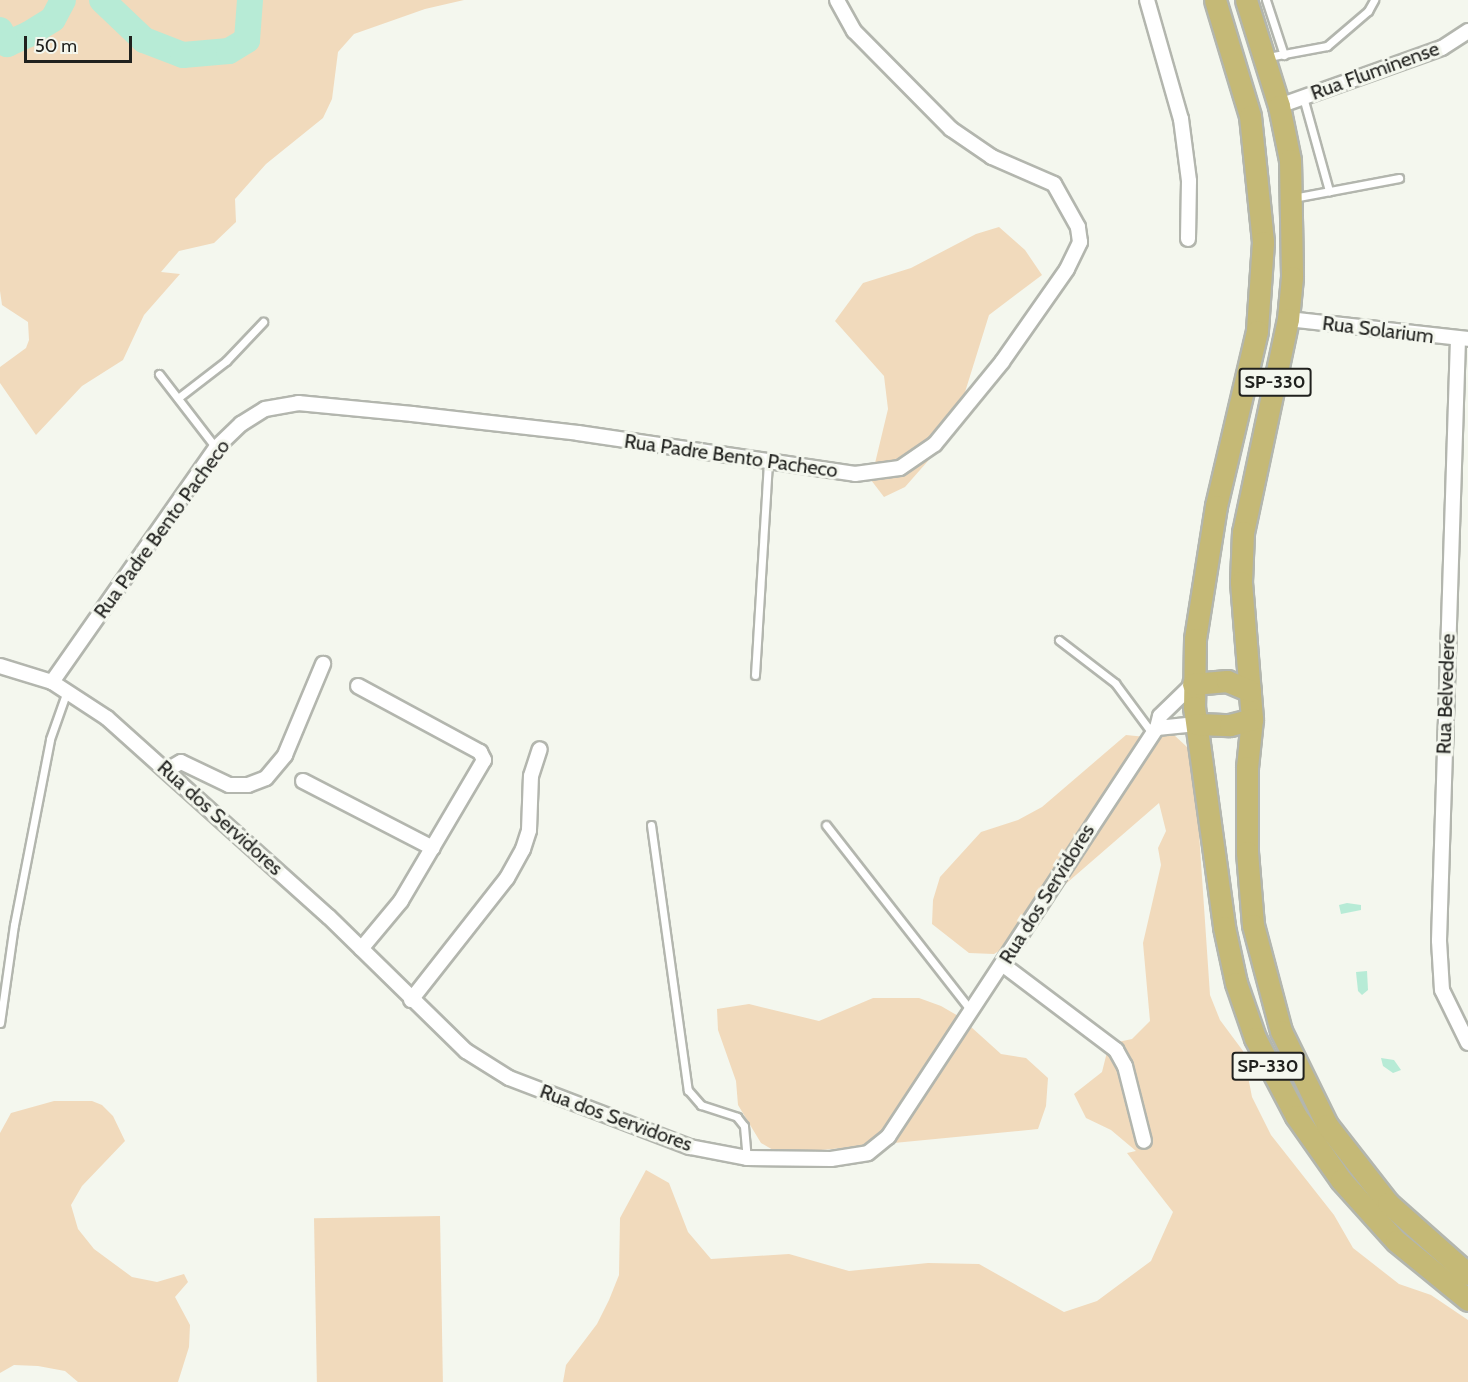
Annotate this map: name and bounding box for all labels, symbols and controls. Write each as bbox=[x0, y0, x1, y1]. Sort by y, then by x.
scale bar bbox=[27, 24, 135, 62]
text: 50 m bbox=[35, 35, 77, 57]
street label: Rua Fluminense bbox=[1307, 37, 1443, 105]
street label: Rua Solarium bbox=[1321, 311, 1435, 349]
road number: SP-330 bbox=[1238, 367, 1312, 397]
street label: Rua Padre Bento Pacheco bbox=[623, 429, 839, 483]
street label: Rua Padre Bento Pacheco bbox=[89, 435, 235, 623]
street label: Rua Belvedere bbox=[1432, 633, 1460, 755]
street label: Rua dos Servidores bbox=[152, 755, 288, 881]
street label: Rua dos Servidores bbox=[994, 820, 1100, 968]
road number: SP-330 bbox=[1230, 1051, 1306, 1081]
street label: Rua dos Servidores bbox=[537, 1079, 695, 1157]

